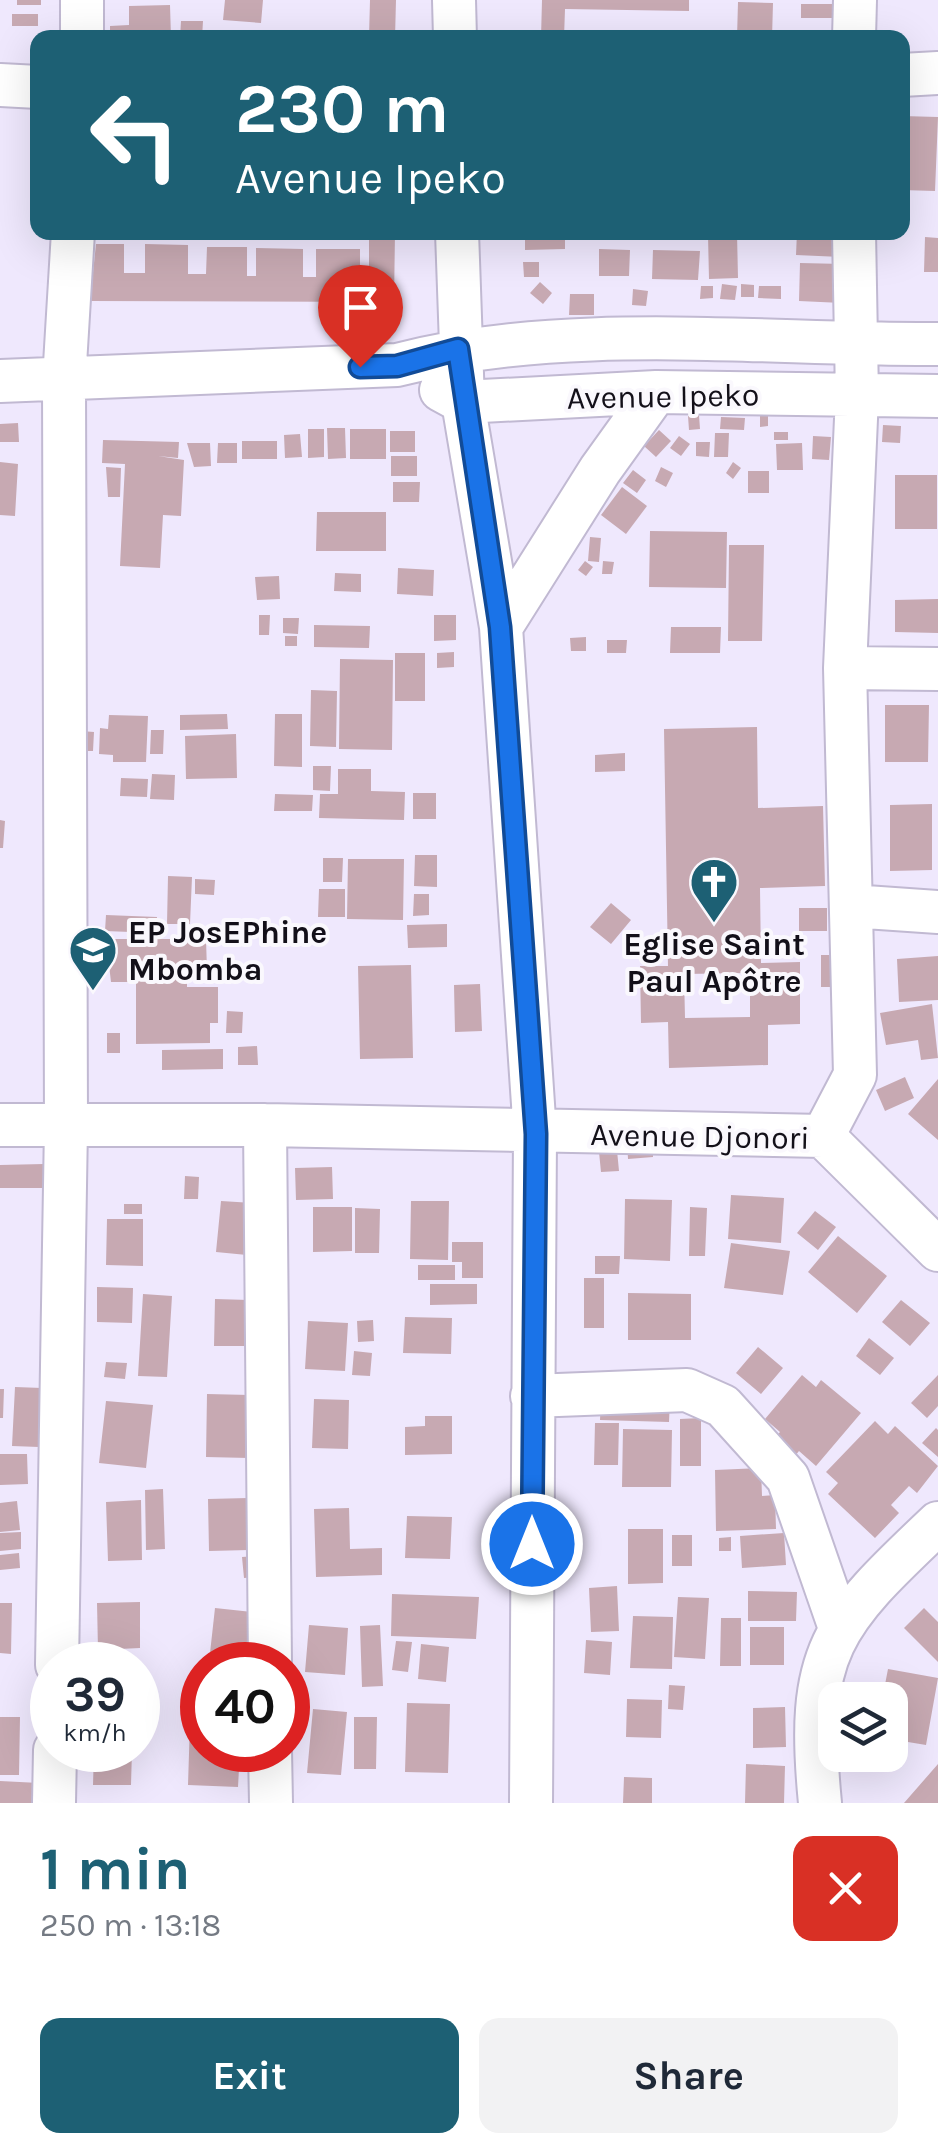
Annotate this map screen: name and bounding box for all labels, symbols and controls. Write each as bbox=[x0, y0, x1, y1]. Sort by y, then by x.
text: 230 m bbox=[235, 68, 449, 150]
icon: left bbox=[70, 70, 200, 200]
text: Avenue Ipeko bbox=[235, 152, 506, 204]
pin bbox=[318, 265, 403, 368]
icon: arrive bbox=[333, 280, 388, 335]
street label: Avenue Ipeko bbox=[566, 376, 760, 417]
church icon: Eglise Saint Paul Apôtre bbox=[688, 856, 740, 924]
place label: EP JosEPhine Mbomba bbox=[128, 914, 327, 988]
school or university icon: EP JosEPhine Mbomba bbox=[67, 924, 119, 992]
place label: Eglise Saint Paul Apôtre bbox=[623, 926, 805, 1000]
street label: Avenue Djonori bbox=[590, 1116, 810, 1157]
position arrow bbox=[480, 1492, 584, 1596]
speed limit sign: 40 bbox=[180, 1642, 310, 1772]
text: 39 bbox=[64, 1665, 126, 1724]
map controls bbox=[818, 1682, 908, 1772]
button: layers bbox=[818, 1682, 908, 1772]
text: km/h bbox=[63, 1718, 127, 1747]
text: 1 min bbox=[40, 1834, 191, 1904]
button: close bbox=[793, 1836, 898, 1941]
text: 250 m · 13:18 bbox=[40, 1907, 221, 1944]
button: Exit bbox=[40, 2018, 459, 2133]
button: Share bbox=[479, 2018, 898, 2133]

